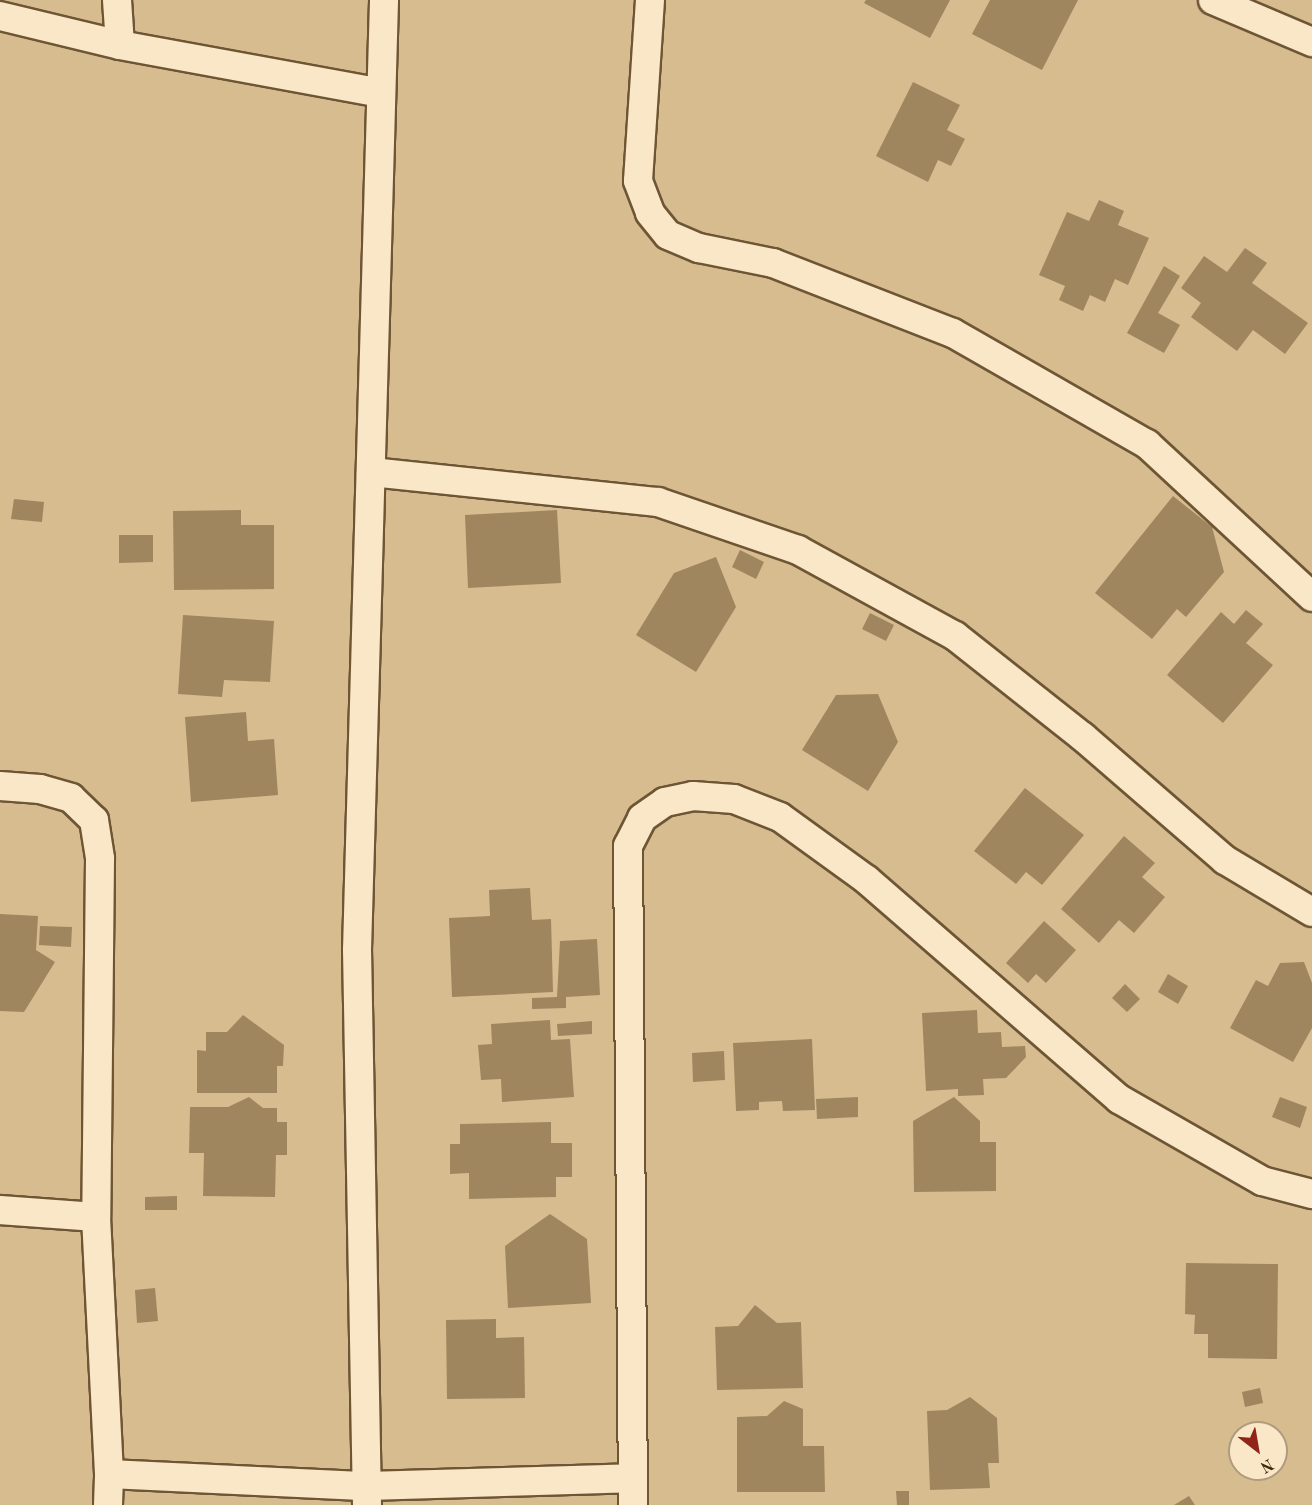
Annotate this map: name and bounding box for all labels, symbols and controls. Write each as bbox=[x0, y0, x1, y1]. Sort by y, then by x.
north arrow bbox=[1228, 1421, 1288, 1481]
text: N bbox=[1257, 1455, 1276, 1475]

